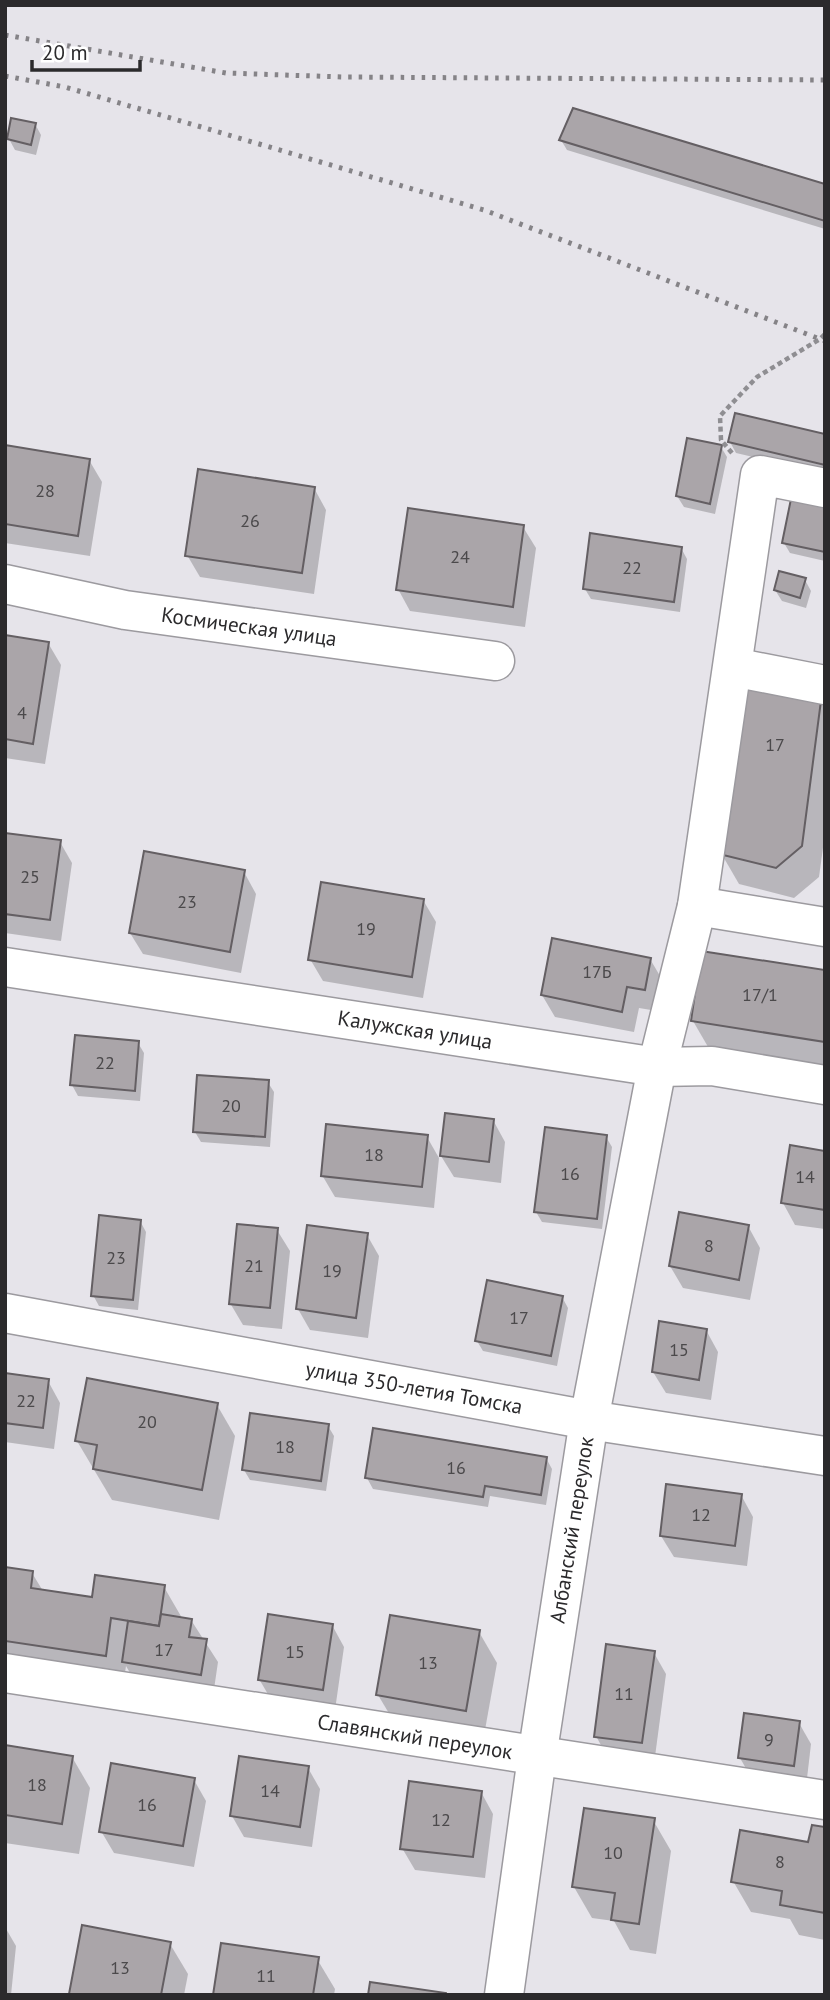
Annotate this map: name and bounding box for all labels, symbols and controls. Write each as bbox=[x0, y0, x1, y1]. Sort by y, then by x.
scale bar bbox=[32, 28, 140, 72]
text: 20 m bbox=[42, 39, 88, 66]
house number: 28 bbox=[35, 479, 55, 502]
house number: 26 bbox=[240, 509, 260, 532]
house number: 24 bbox=[450, 545, 470, 568]
house number: 22 bbox=[622, 556, 642, 579]
street label: Космическая улица bbox=[160, 601, 339, 652]
house number: 4 bbox=[17, 701, 27, 724]
house number: 17 bbox=[765, 733, 785, 756]
house number: 25 bbox=[20, 865, 40, 888]
house number: 23 bbox=[177, 890, 197, 913]
house number: 19 bbox=[356, 917, 376, 940]
house number: 17Б bbox=[582, 960, 612, 983]
house number: 17/1 bbox=[742, 983, 778, 1006]
street label: Калужская улица bbox=[336, 1004, 494, 1055]
house number: 22 bbox=[95, 1051, 115, 1074]
house number: 20 bbox=[221, 1094, 241, 1117]
house number: 18 bbox=[364, 1143, 384, 1166]
house number: 16 bbox=[560, 1162, 580, 1185]
house number: 14 bbox=[795, 1165, 815, 1188]
house number: 8 bbox=[704, 1234, 714, 1257]
house number: 23 bbox=[106, 1246, 126, 1269]
house number: 21 bbox=[244, 1254, 264, 1277]
house number: 19 bbox=[322, 1259, 342, 1282]
house number: 17 bbox=[509, 1306, 529, 1329]
house number: 15 bbox=[669, 1338, 689, 1361]
street label: улица 350-летия Томска bbox=[303, 1355, 525, 1420]
house number: 22 bbox=[16, 1389, 36, 1412]
house number: 20 bbox=[137, 1410, 157, 1433]
house number: 18 bbox=[275, 1435, 295, 1458]
street label: Албанский переулок bbox=[543, 1435, 600, 1625]
house number: 16 bbox=[446, 1456, 466, 1479]
house number: 12 bbox=[691, 1503, 711, 1526]
house number: 17 bbox=[154, 1638, 174, 1661]
house number: 15 bbox=[285, 1640, 305, 1663]
house number: 13 bbox=[418, 1651, 438, 1674]
house number: 11 bbox=[614, 1682, 634, 1705]
street label: Славянский переулок bbox=[316, 1708, 515, 1765]
house number: 9 bbox=[764, 1728, 774, 1751]
house number: 18 bbox=[27, 1773, 47, 1796]
house number: 14 bbox=[260, 1779, 280, 1802]
house number: 16 bbox=[137, 1793, 157, 1816]
house number: 12 bbox=[431, 1808, 451, 1831]
house number: 10 bbox=[603, 1841, 623, 1864]
house number: 8 bbox=[775, 1850, 785, 1873]
house number: 13 bbox=[110, 1956, 130, 1979]
house number: 11 bbox=[256, 1964, 276, 1987]

